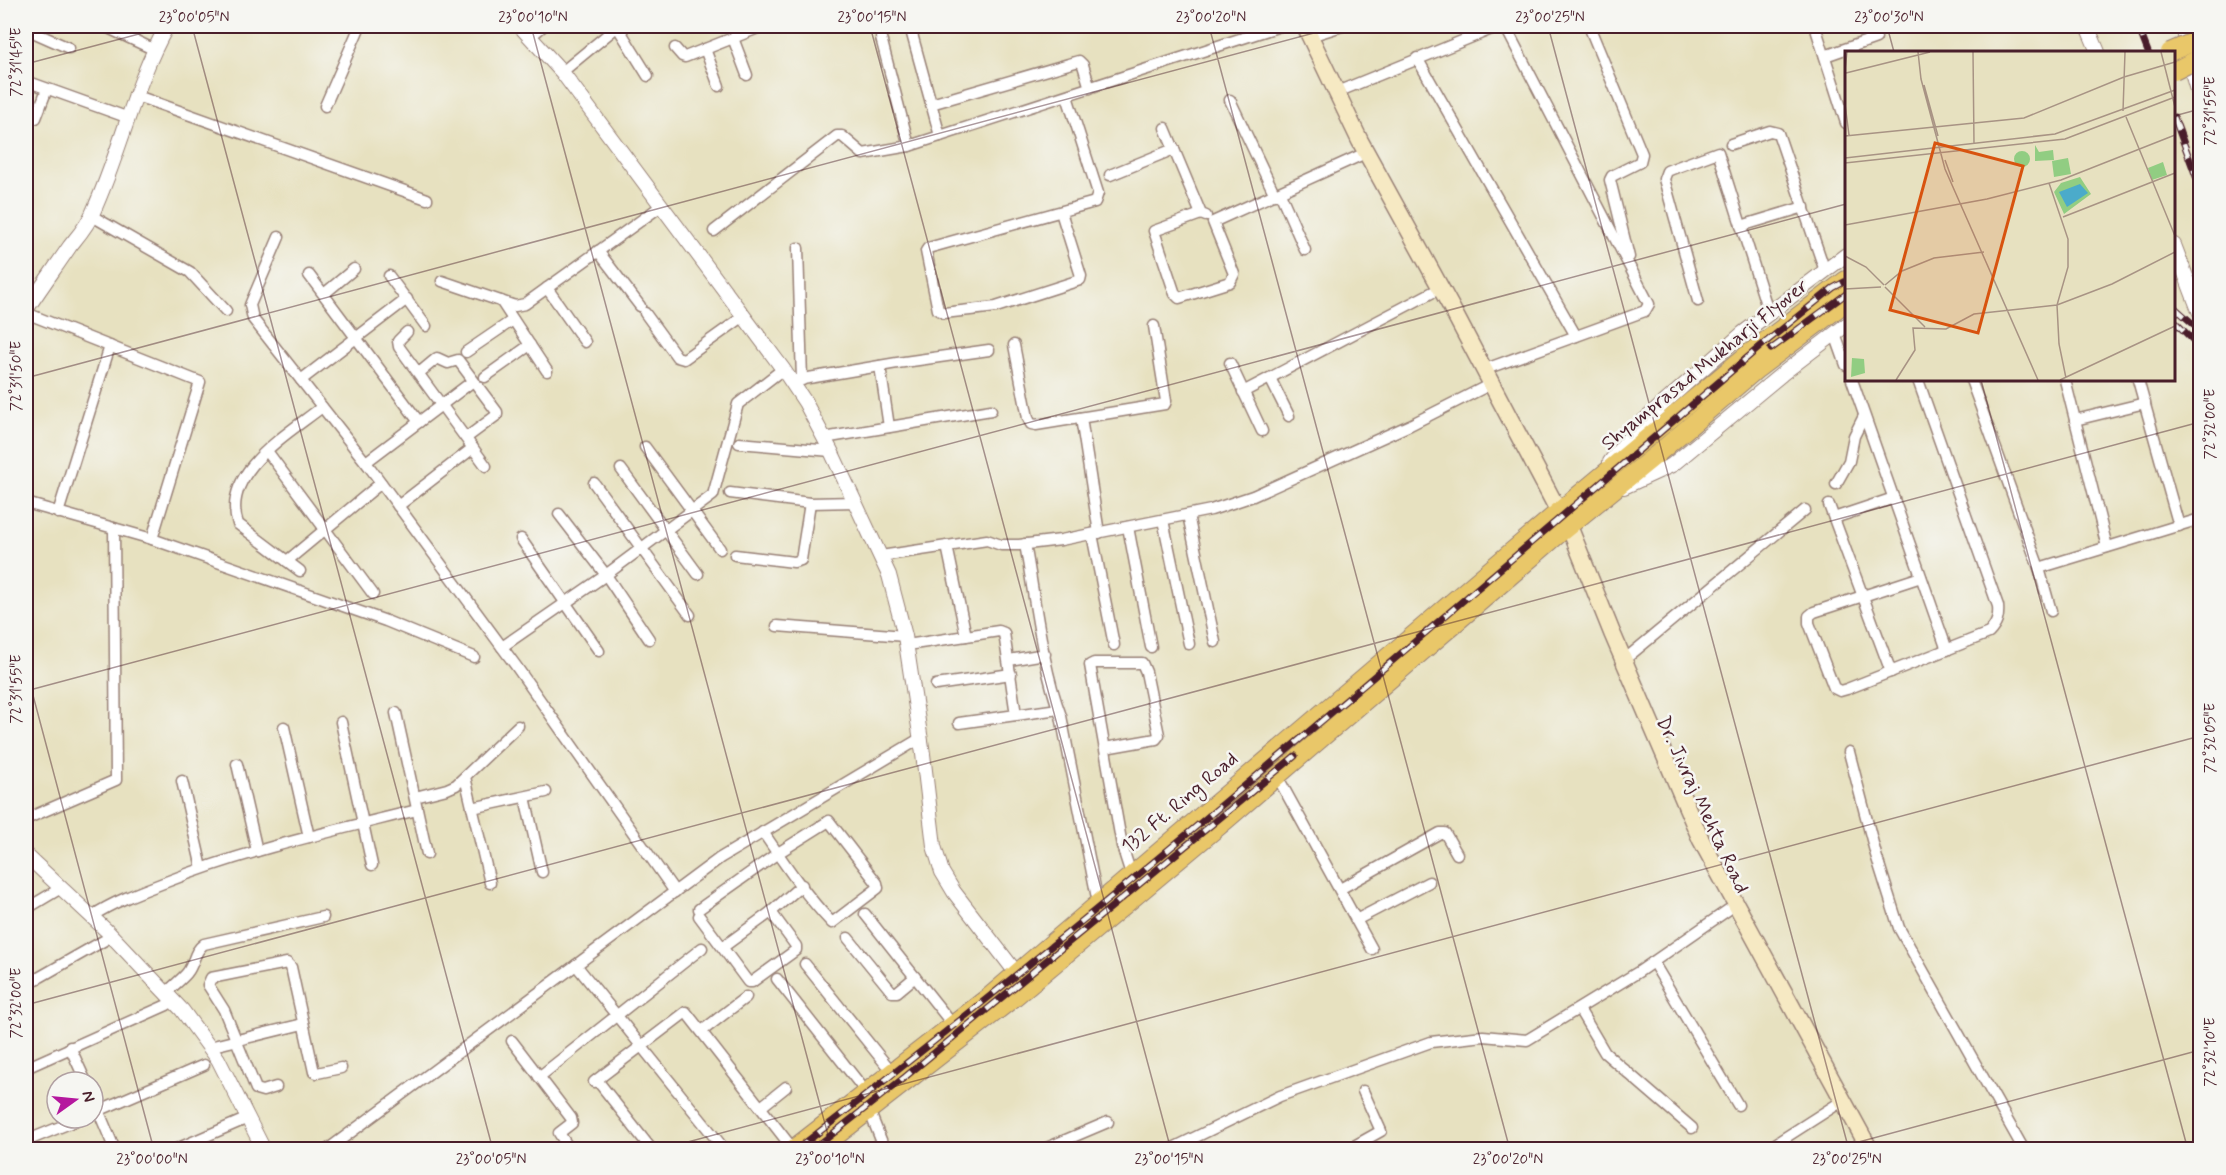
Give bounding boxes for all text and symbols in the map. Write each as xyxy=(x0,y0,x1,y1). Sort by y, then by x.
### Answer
text: 23°00'05"N xyxy=(159,8,229,28)
text: 23°00'10"N xyxy=(498,8,568,28)
text: 23°00'15"N xyxy=(837,8,907,28)
text: 23°00'20"N xyxy=(1176,8,1246,28)
text: 23°00'25"N xyxy=(1515,8,1585,28)
text: 23°00'30"N xyxy=(1854,8,1924,28)
text: 72°31'45"E xyxy=(7,27,27,97)
inset map xyxy=(1845,51,2175,381)
text: 72°31'55"E xyxy=(2201,76,2221,146)
street label: Shyamprasad Mukharji Flyover xyxy=(1596,273,1814,457)
text: 72°31'50"E xyxy=(7,341,27,411)
text: 72°32'00"E xyxy=(2201,388,2221,460)
text: 72°31'55"E xyxy=(7,654,27,724)
text: 72°32'05"E xyxy=(2201,702,2221,773)
street label: Dr. Jivraj Mehta Road xyxy=(1649,712,1755,898)
street label: 132 Ft. Ring Road xyxy=(1116,746,1245,861)
text: 72°32'00"E xyxy=(7,967,27,1039)
text: 72°32'10"E xyxy=(2201,1017,2221,1087)
north arrow xyxy=(45,1070,105,1130)
text: N xyxy=(77,1089,100,1104)
text: 23°00'00"N xyxy=(116,1150,188,1170)
text: 23°00'05"N xyxy=(456,1150,526,1170)
text: 23°00'10"N xyxy=(795,1150,865,1170)
text: 23°00'15"N xyxy=(1134,1150,1204,1170)
text: 23°00'20"N xyxy=(1473,1150,1543,1170)
text: 23°00'25"N xyxy=(1812,1150,1882,1170)

